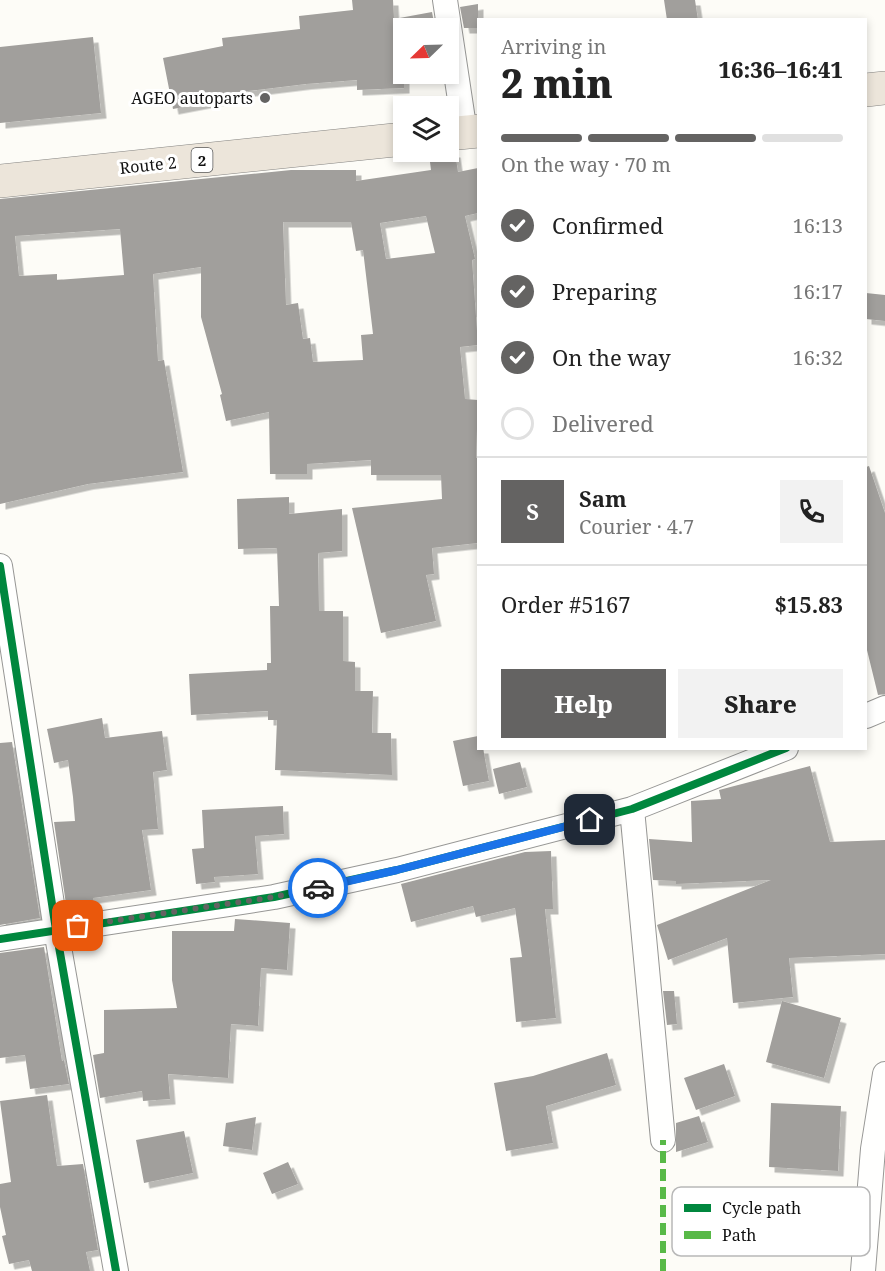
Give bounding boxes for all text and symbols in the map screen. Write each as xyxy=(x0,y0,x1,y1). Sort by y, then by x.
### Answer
north arrow xyxy=(393,18,459,84)
map controls xyxy=(393,18,459,162)
text: Arriving in xyxy=(501,33,606,60)
text: 16:36–16:41 xyxy=(719,54,843,84)
text: 2 min xyxy=(501,56,613,109)
place label: AGEO autoparts xyxy=(131,87,253,109)
marker: AGEO autoparts xyxy=(258,91,272,105)
button: layers xyxy=(393,96,459,162)
road number: 2 xyxy=(192,148,212,172)
street label: Route 2 xyxy=(118,151,178,179)
text: On the way · 70 m xyxy=(501,151,671,178)
icon: check xyxy=(501,209,534,242)
text: Confirmed xyxy=(552,210,663,240)
text: 16:13 xyxy=(793,212,843,239)
icon: check xyxy=(501,275,534,308)
text: Preparing xyxy=(552,276,657,306)
text: 16:17 xyxy=(793,278,843,305)
icon: check xyxy=(501,341,534,374)
text: On the way xyxy=(552,342,671,372)
text: 16:32 xyxy=(793,344,843,371)
text: Delivered xyxy=(552,408,654,438)
button: phone xyxy=(780,480,843,543)
text: Sam xyxy=(579,483,627,513)
text: S xyxy=(526,496,539,526)
text: Courier · 4.7 xyxy=(579,513,694,540)
text: Order #5167 xyxy=(501,589,631,619)
text: $15.83 xyxy=(774,589,843,619)
button: Help xyxy=(501,669,666,738)
button: Share xyxy=(678,669,843,738)
pin xyxy=(564,794,615,845)
icon: home xyxy=(573,803,606,836)
courier xyxy=(288,858,348,918)
icon: car xyxy=(302,872,335,905)
pin xyxy=(52,900,103,951)
icon: bag xyxy=(61,909,94,942)
legend xyxy=(672,1187,870,1256)
text: Cycle path xyxy=(722,1197,801,1219)
text: Path xyxy=(722,1224,756,1246)

